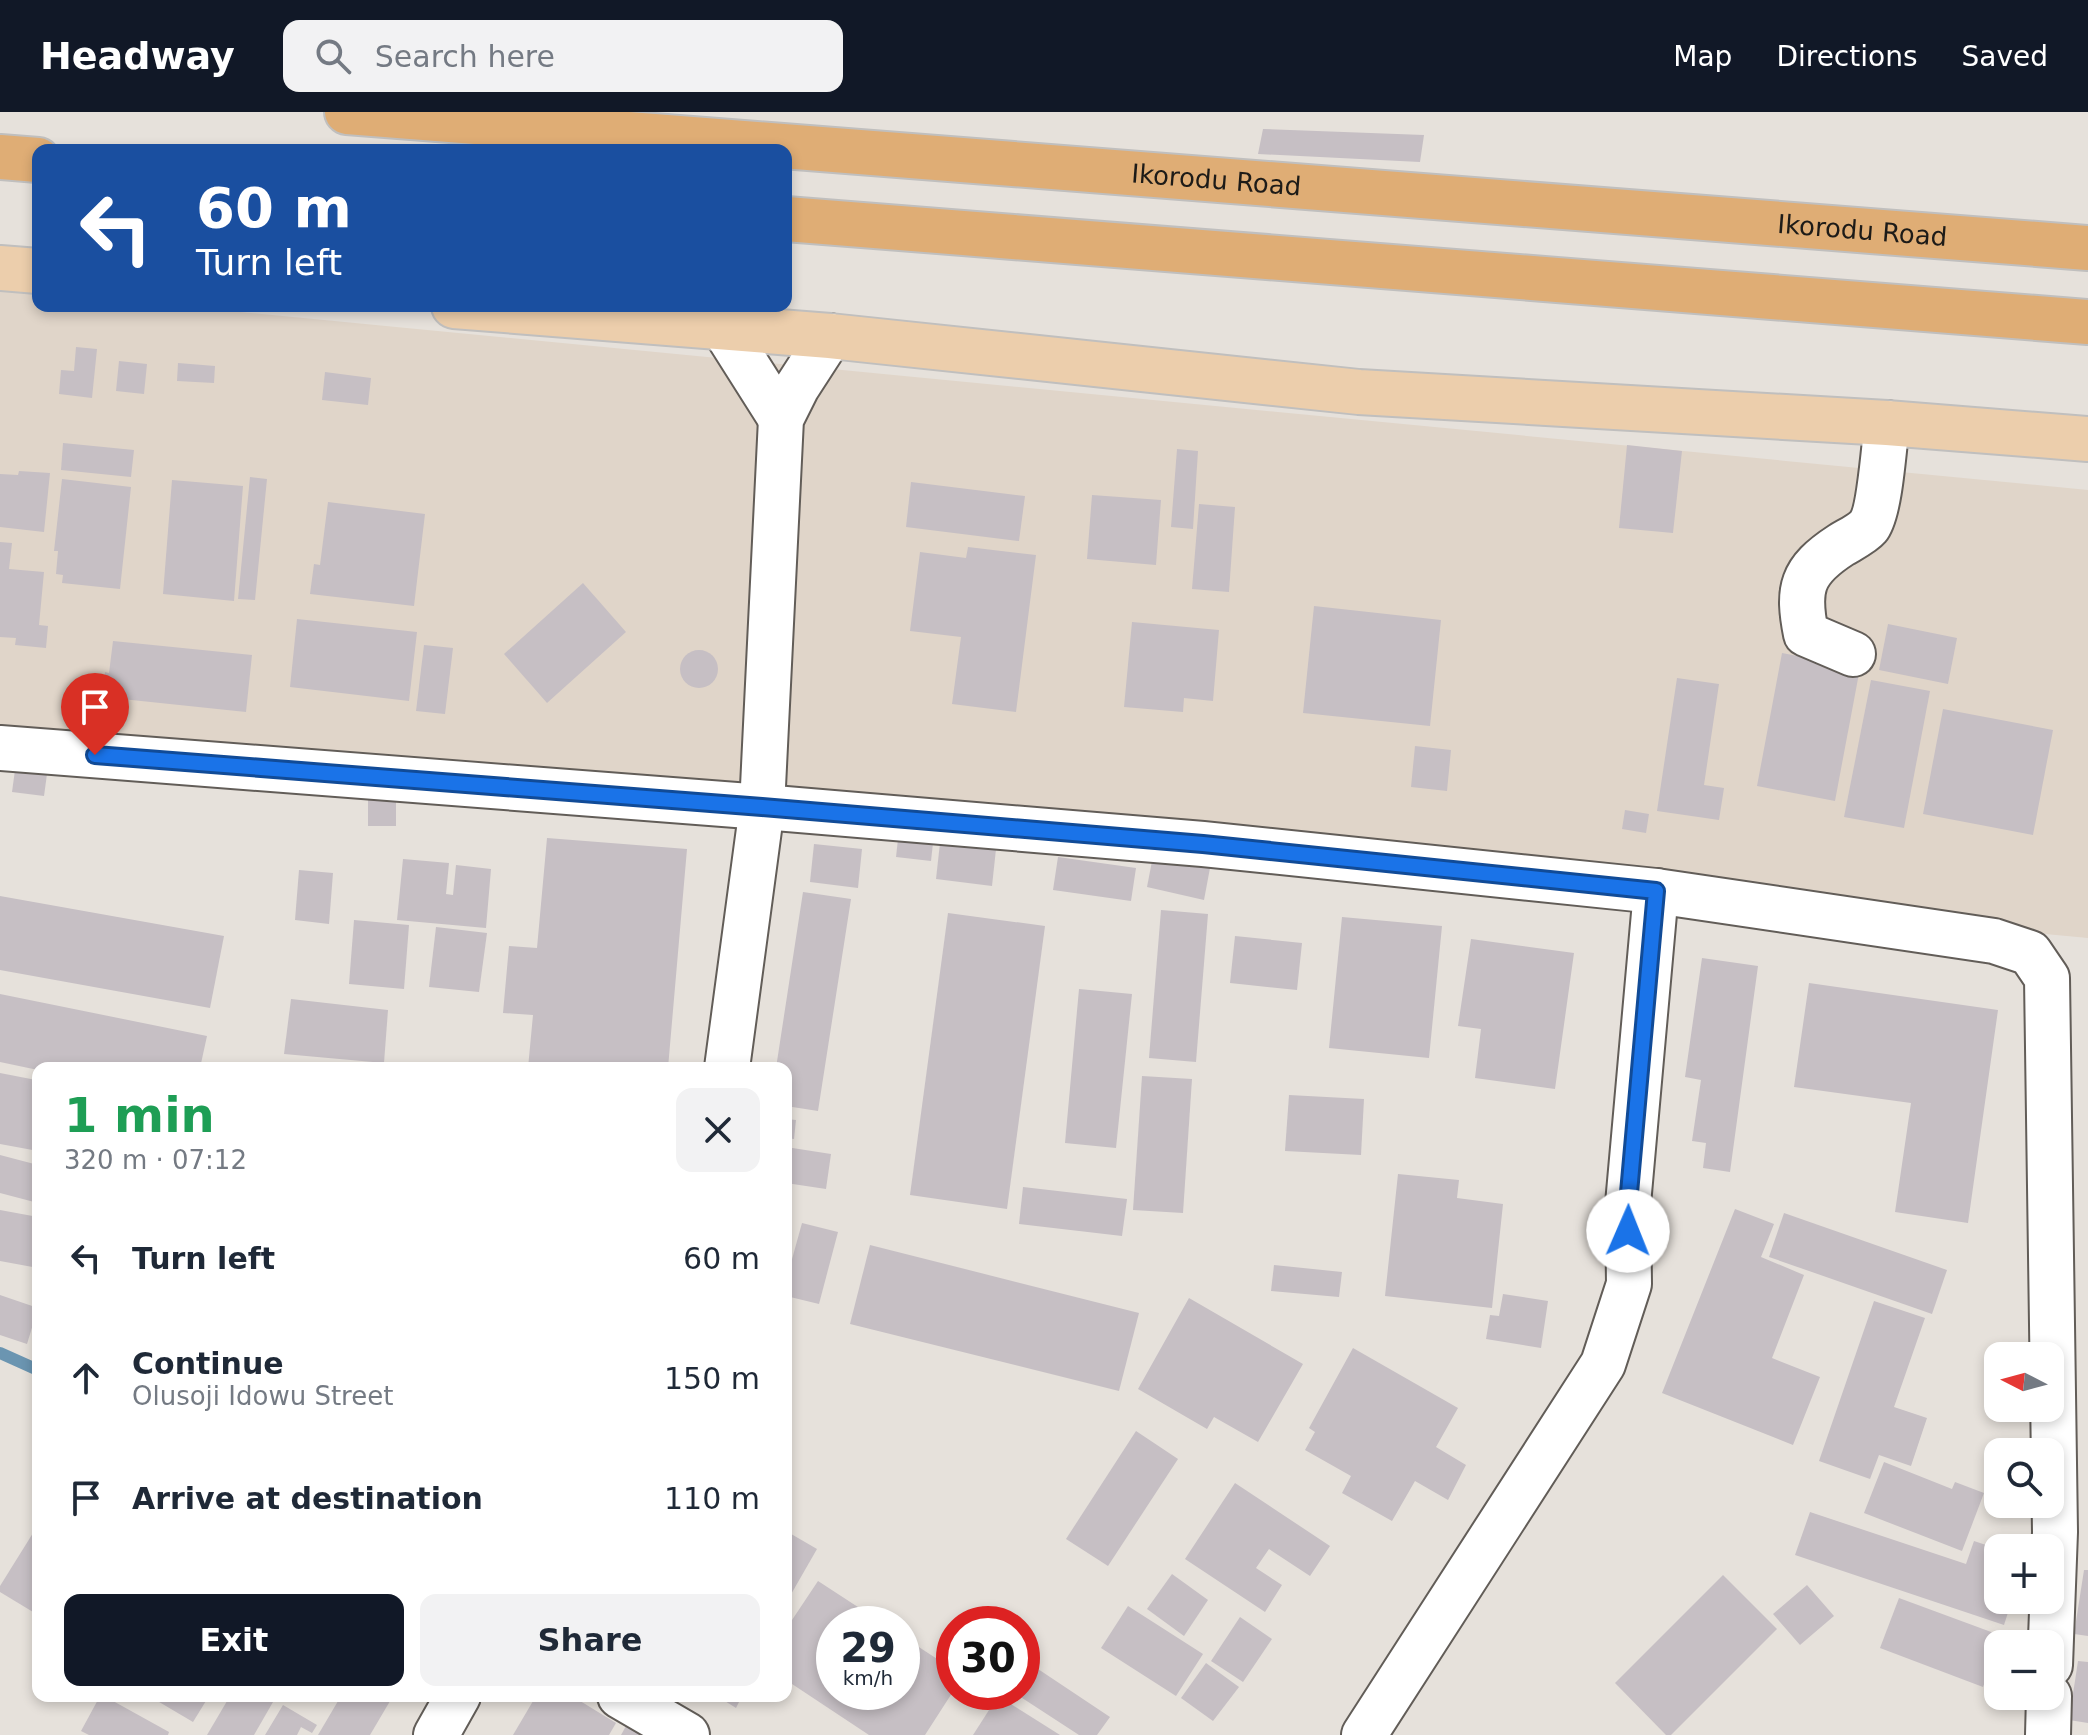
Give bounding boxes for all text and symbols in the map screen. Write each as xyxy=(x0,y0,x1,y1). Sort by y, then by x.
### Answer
search box xyxy=(283,20,843,92)
text: Headway xyxy=(40,34,235,78)
icon: search xyxy=(311,34,355,78)
text: Search here xyxy=(375,39,555,74)
text: Map xyxy=(1673,40,1732,73)
text: Directions xyxy=(1776,40,1917,73)
text: Saved xyxy=(1961,40,2048,73)
street label: Ikorodu Road xyxy=(1130,158,1302,201)
text: 60 m xyxy=(196,175,352,240)
icon: left xyxy=(64,176,168,280)
street label: Ikorodu Road xyxy=(1776,209,1948,252)
text: Turn left xyxy=(196,242,342,283)
pin xyxy=(61,673,129,755)
icon: arrive xyxy=(73,685,117,729)
text: 1 min xyxy=(64,1087,215,1143)
button: close xyxy=(676,1088,760,1172)
text: 320 m · 07:12 xyxy=(64,1145,247,1175)
position arrow xyxy=(1586,1189,1670,1273)
icon: left xyxy=(64,1236,108,1280)
text: Turn left xyxy=(132,1241,275,1276)
text: 60 m xyxy=(683,1241,760,1276)
north arrow xyxy=(1984,1342,2064,1422)
map controls xyxy=(1984,1342,2064,1710)
text: Continue xyxy=(132,1346,284,1381)
icon: ahead xyxy=(64,1356,108,1400)
text: 150 m xyxy=(664,1361,760,1396)
text: Olusoji Idowu Street xyxy=(132,1381,393,1411)
button: search xyxy=(1984,1438,2064,1518)
icon: arrive xyxy=(64,1476,108,1520)
text: Arrive at destination xyxy=(132,1481,483,1516)
text: 110 m xyxy=(664,1481,760,1516)
button: + xyxy=(1984,1534,2064,1614)
button: Exit xyxy=(64,1594,404,1686)
button: Share xyxy=(420,1594,760,1686)
speed limit sign: 30 xyxy=(936,1606,1040,1710)
text: 29 xyxy=(840,1625,896,1671)
button: − xyxy=(1984,1630,2064,1710)
text: km/h xyxy=(843,1666,893,1690)

